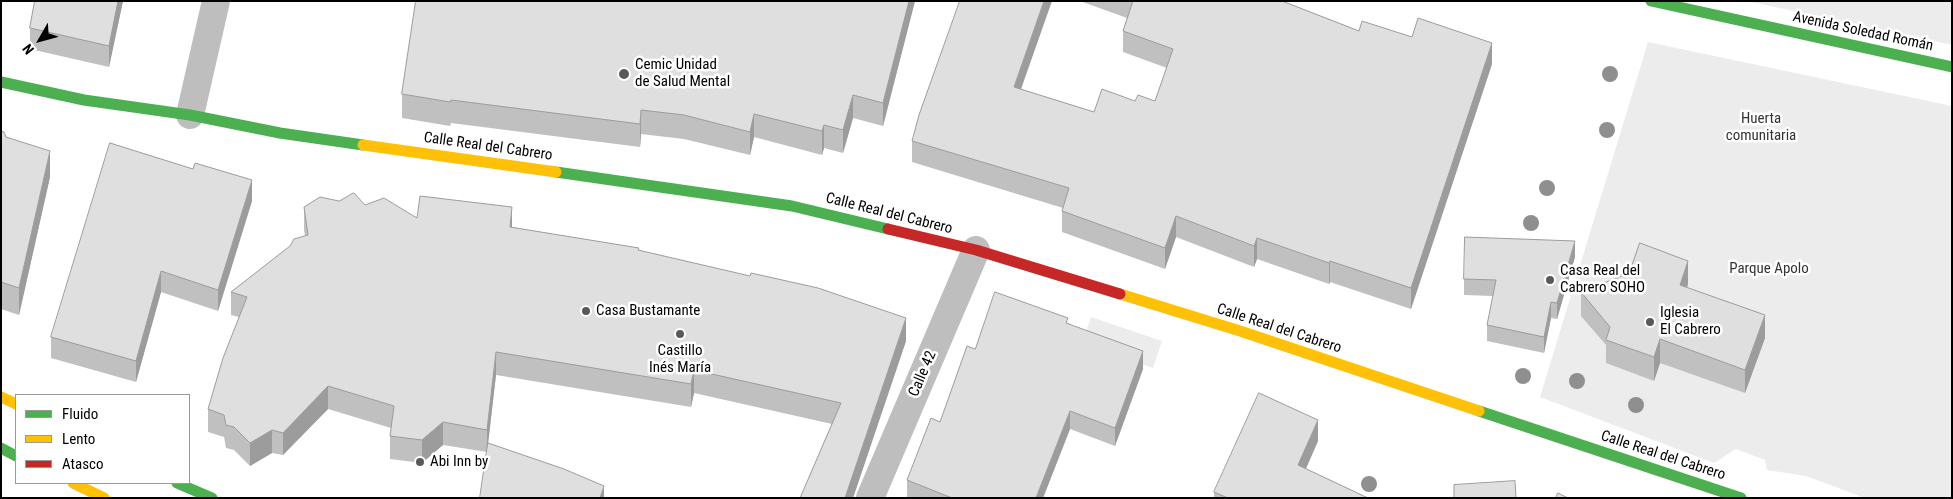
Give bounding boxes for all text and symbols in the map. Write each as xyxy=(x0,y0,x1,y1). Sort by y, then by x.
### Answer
street label: Avenida Soledad Román xyxy=(1791,8,1935,56)
north arrow xyxy=(15,15,65,65)
text: N xyxy=(19,41,37,58)
place label: Cemic Unidad de Salud Mental xyxy=(635,56,730,91)
marker: Cemic Unidad de Salud Mental xyxy=(617,67,631,81)
park label: Huerta comunitaria xyxy=(1726,110,1796,145)
street label: Calle Real del Cabrero xyxy=(422,129,554,165)
street label: Calle Real del Cabrero xyxy=(824,190,954,238)
park label: Parque Apolo xyxy=(1729,260,1809,278)
place label: Casa Real del Cabrero SOHO xyxy=(1560,262,1645,297)
marker: Casa Real del Cabrero SOHO xyxy=(1544,274,1556,286)
street label: Calle Real del Cabrero xyxy=(1214,300,1344,358)
place label: Casa Bustamante xyxy=(596,302,700,320)
place label: Iglesia El Cabrero xyxy=(1660,304,1721,339)
marker: Casa Bustamante xyxy=(580,305,592,317)
marker: Iglesia El Cabrero xyxy=(1644,316,1656,328)
marker: Castillo Inés María xyxy=(674,328,686,340)
place label: Castillo Inés María xyxy=(649,342,711,377)
street label: Calle 42 xyxy=(905,348,941,400)
legend xyxy=(15,394,190,484)
text: Fluido xyxy=(62,405,98,423)
street label: Calle Real del Cabrero xyxy=(1598,427,1728,485)
text: Lento xyxy=(62,430,95,448)
place label: Abi Inn by xyxy=(430,453,488,471)
text: Atasco xyxy=(62,455,103,473)
marker: Abi Inn by xyxy=(414,456,426,468)

